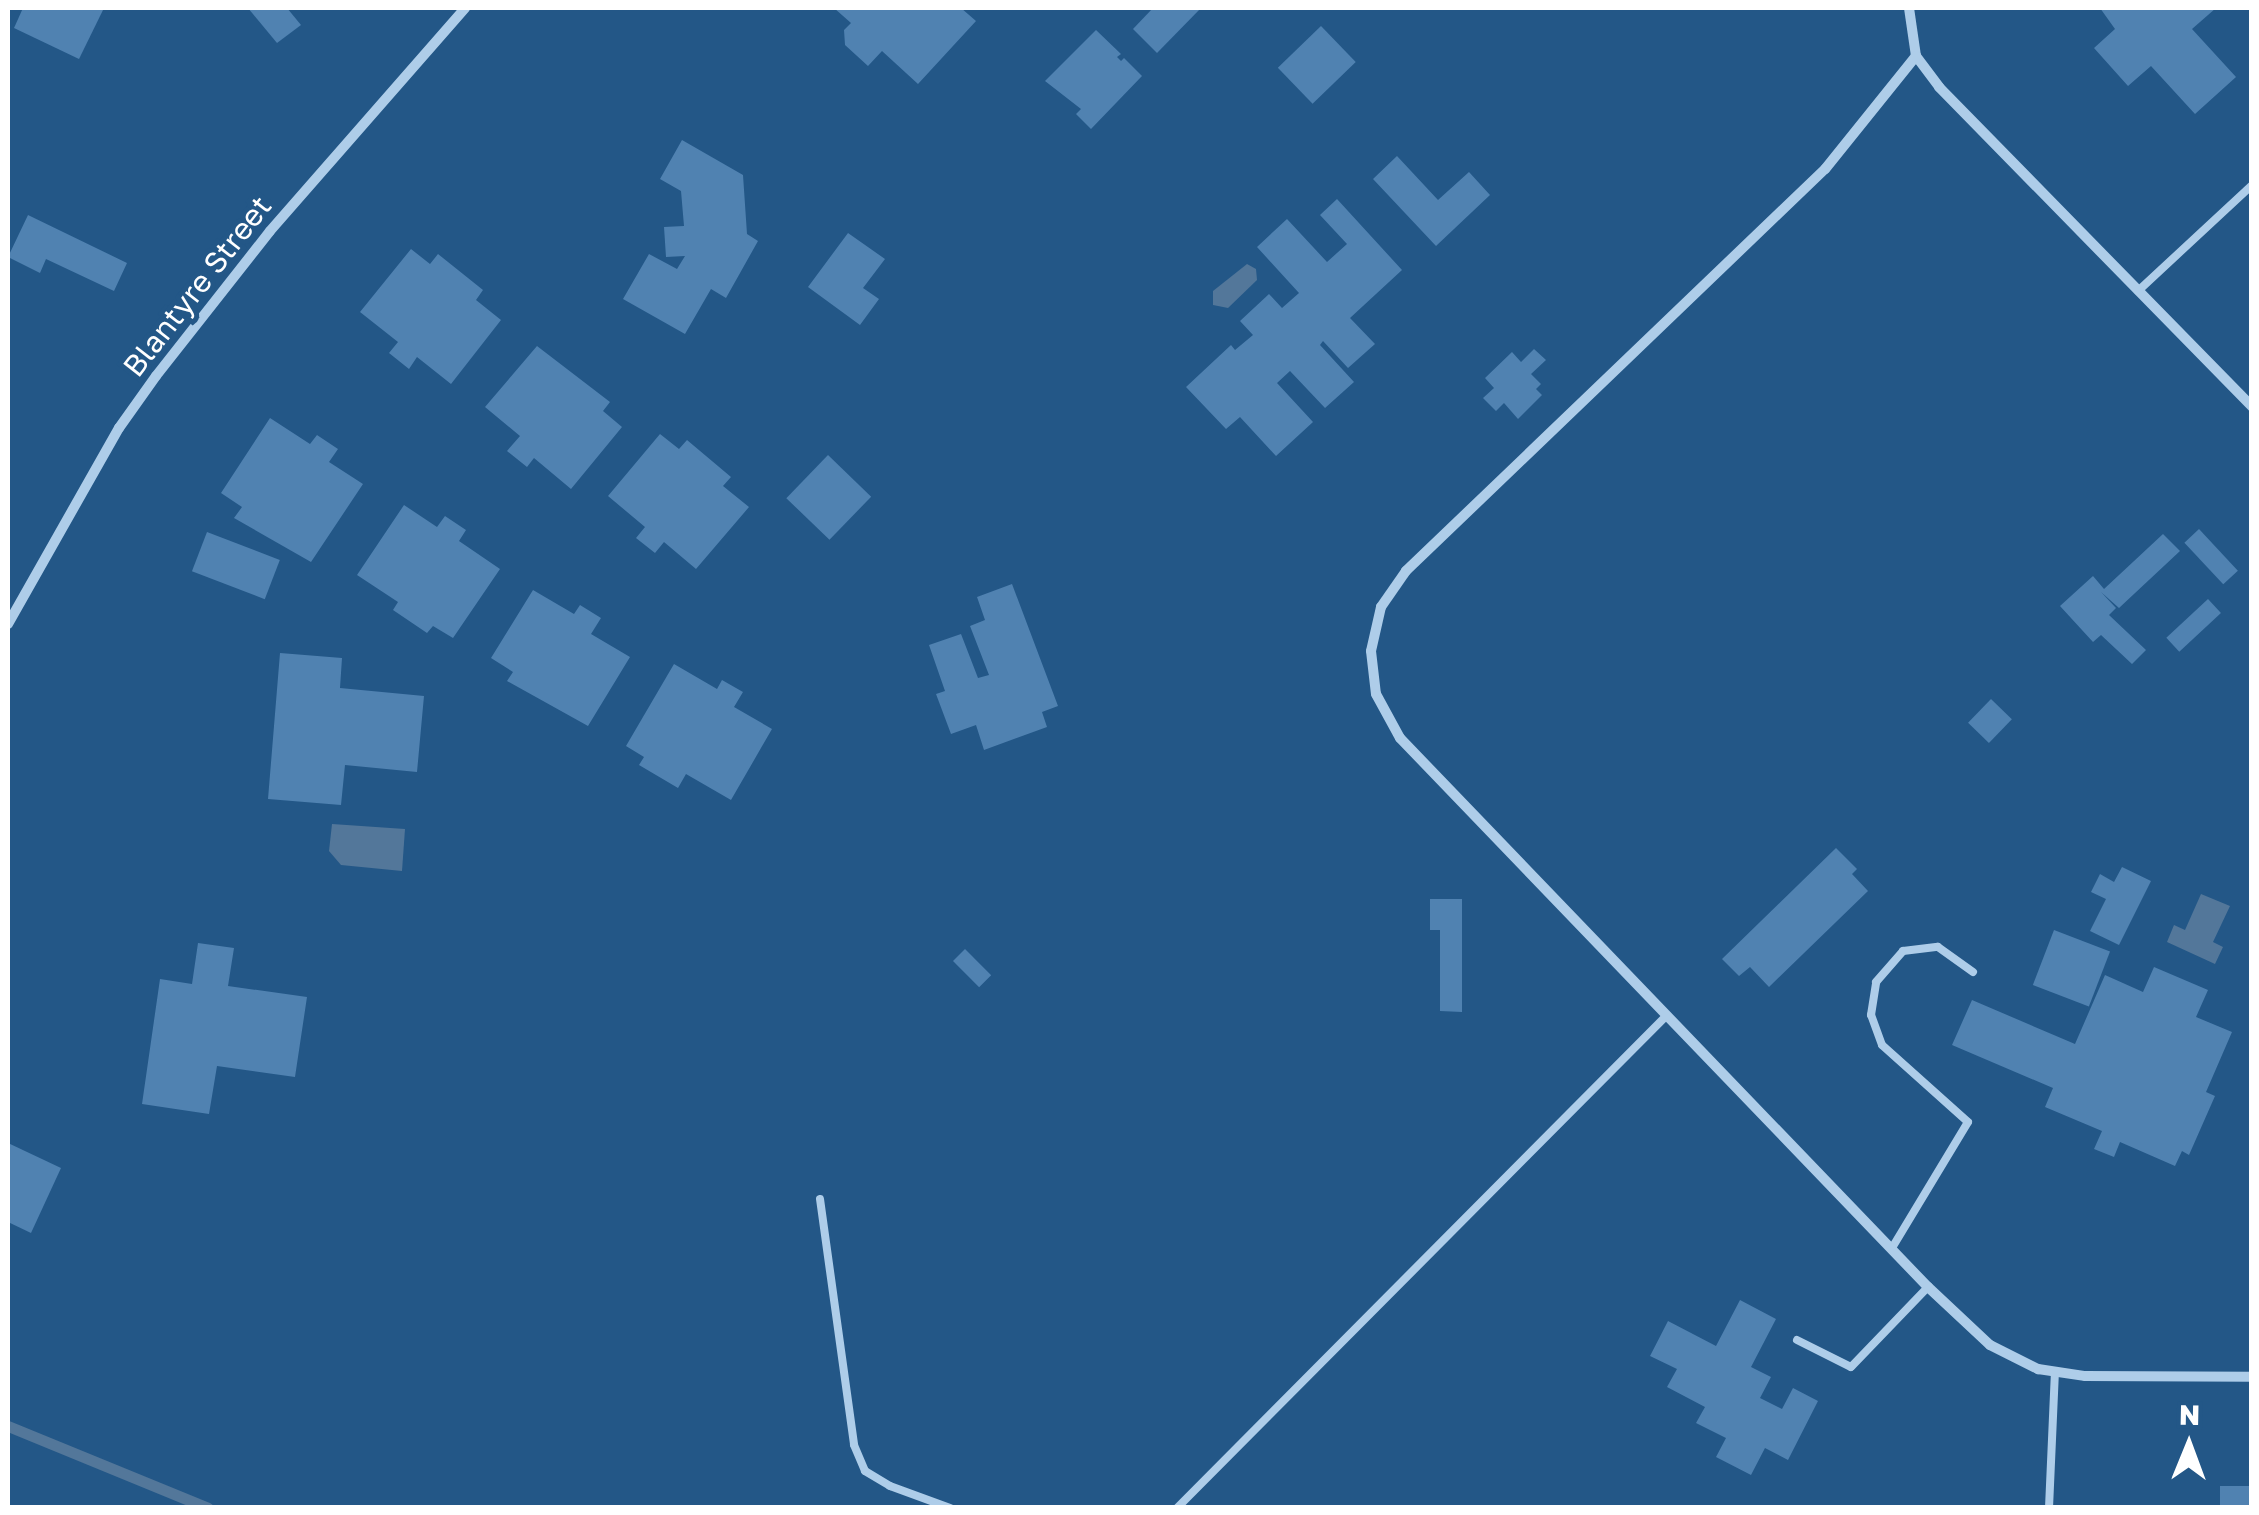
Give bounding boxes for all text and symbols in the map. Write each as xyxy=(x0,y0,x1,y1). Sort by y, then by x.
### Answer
street label: Blantyre Street xyxy=(115,189,279,383)
north arrow xyxy=(2139,1395,2239,1495)
text: N xyxy=(2179,1398,2200,1431)

